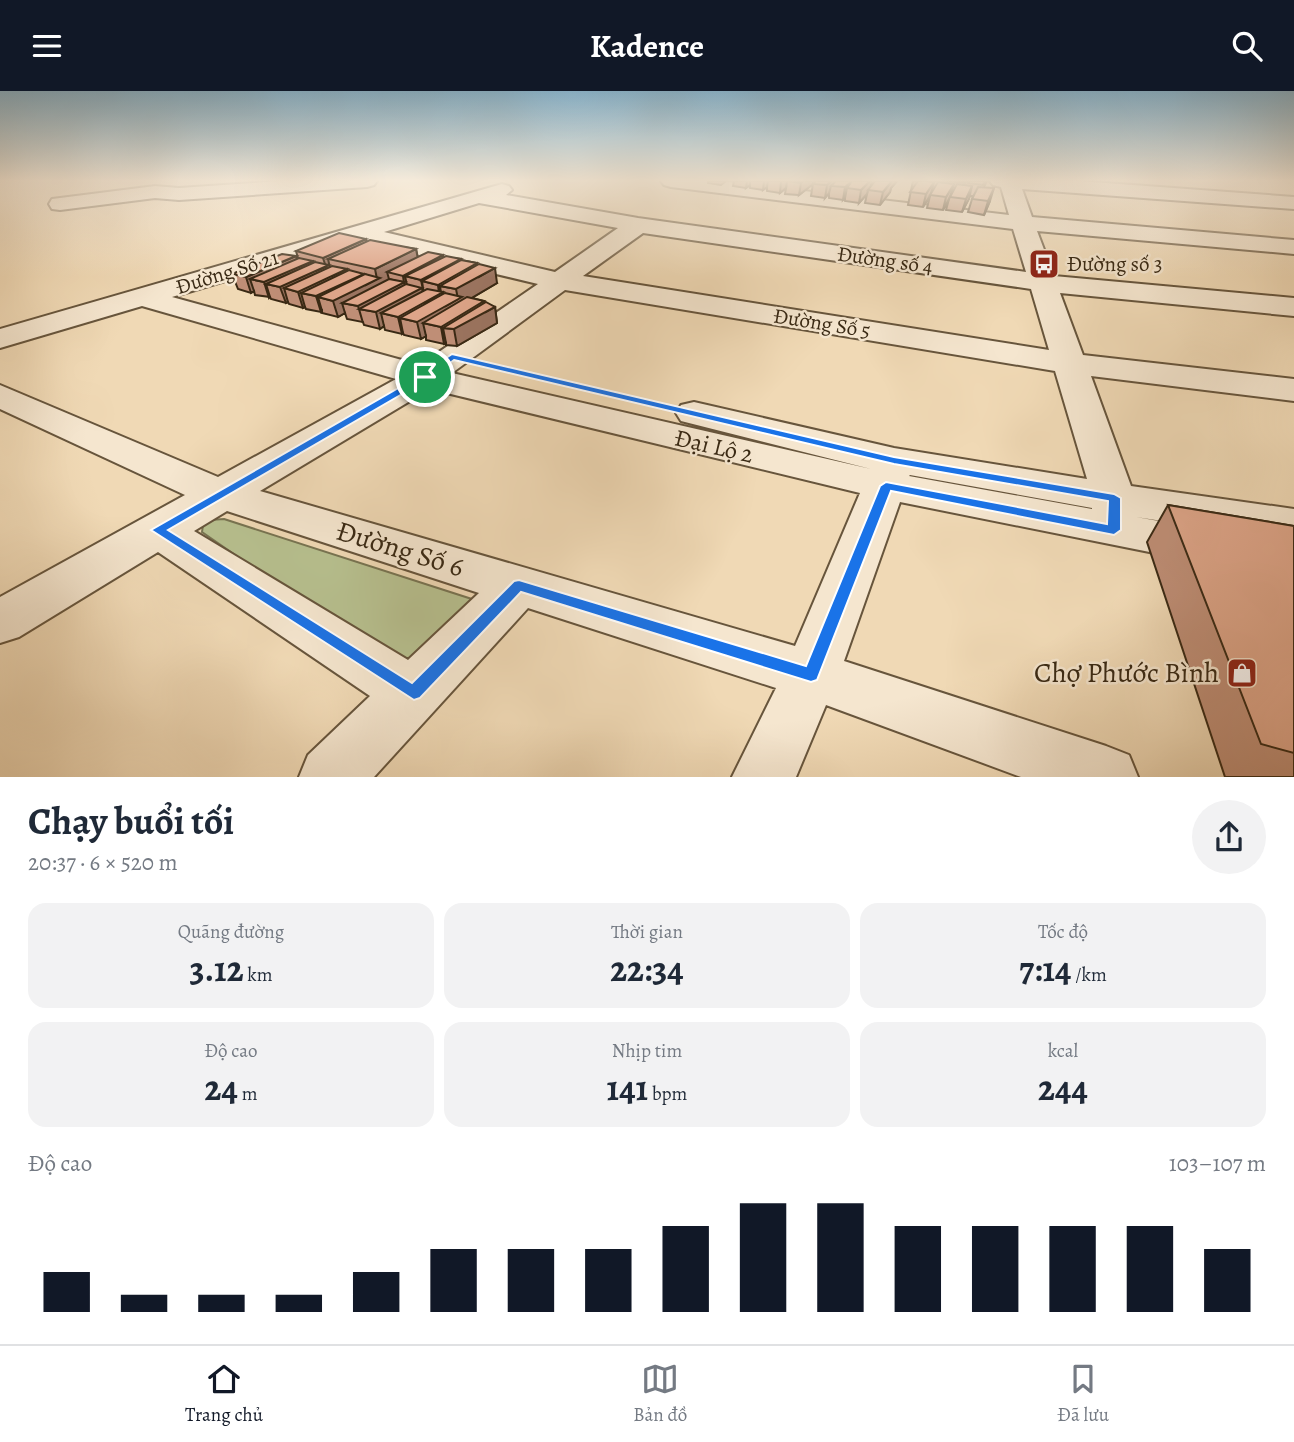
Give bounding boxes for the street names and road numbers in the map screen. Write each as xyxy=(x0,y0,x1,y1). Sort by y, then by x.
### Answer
street label: Đường số 4 xyxy=(835,239,935,281)
street label: Đường Số 21 xyxy=(172,243,282,301)
street label: Đường Số 5 xyxy=(771,302,873,344)
street label: Đại Lộ 2 xyxy=(671,421,757,471)
street label: Đường Số 6 xyxy=(332,512,468,586)

